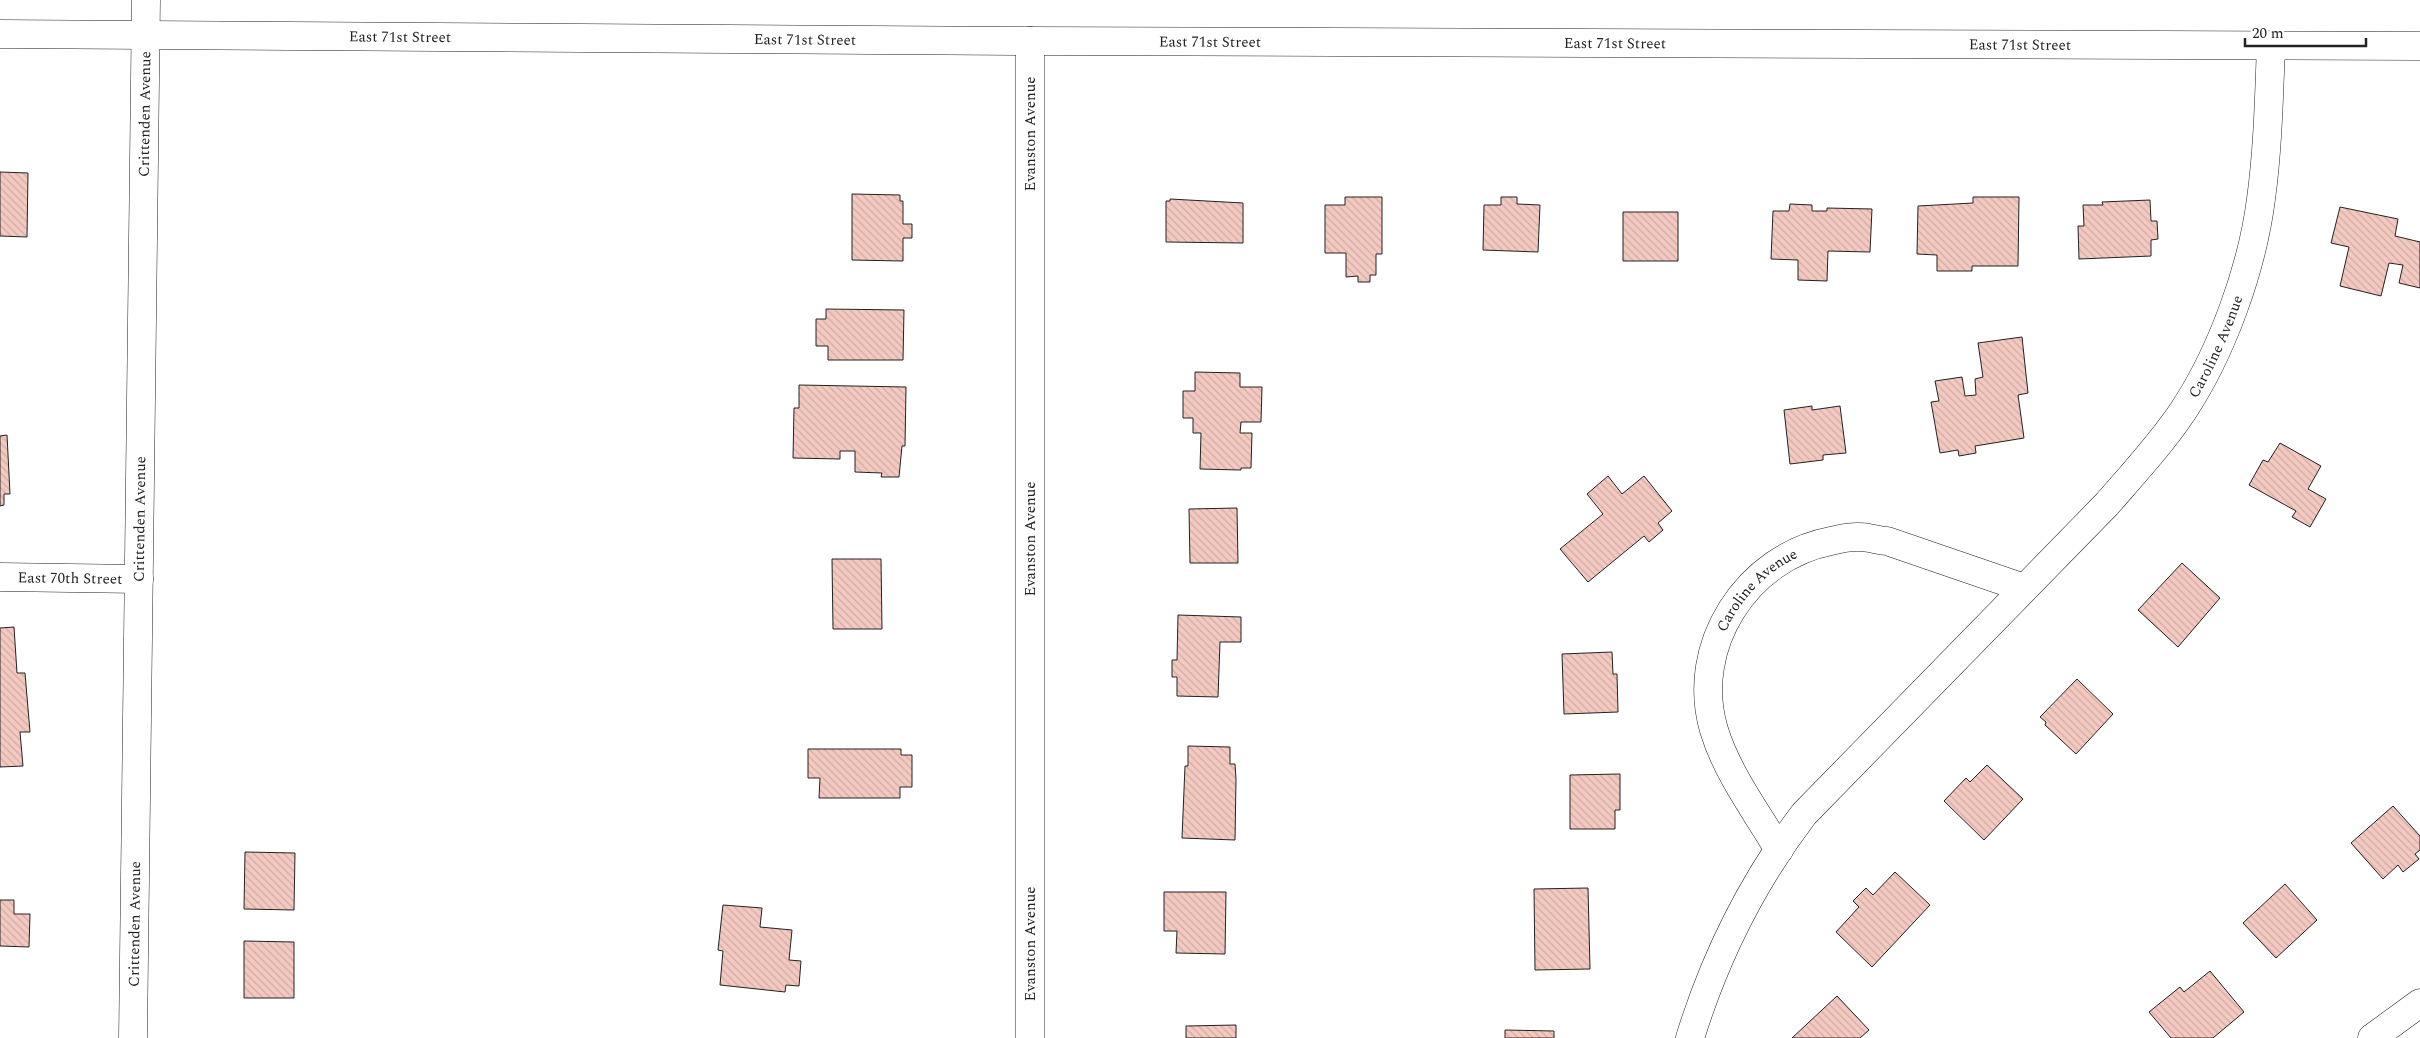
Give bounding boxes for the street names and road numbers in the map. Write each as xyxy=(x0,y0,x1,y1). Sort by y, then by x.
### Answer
street label: East 71st Street xyxy=(349,25,451,49)
street label: East 71st Street xyxy=(754,28,856,52)
street label: East 71st Street xyxy=(1159,30,1261,54)
street label: East 71st Street xyxy=(1564,32,1666,55)
street label: East 71st Street xyxy=(1969,33,2071,57)
street label: Crittenden Avenue xyxy=(133,51,157,177)
street label: Evanston Avenue xyxy=(1019,77,1042,191)
street label: Caroline Avenue xyxy=(2183,292,2249,402)
street label: Crittenden Avenue xyxy=(128,456,152,582)
street label: Evanston Avenue xyxy=(1019,482,1042,596)
street label: Caroline Avenue xyxy=(1711,543,1801,636)
street label: East 70th Street xyxy=(17,566,123,591)
street label: Crittenden Avenue xyxy=(123,861,147,987)
street label: Evanston Avenue xyxy=(1019,887,1042,1001)

